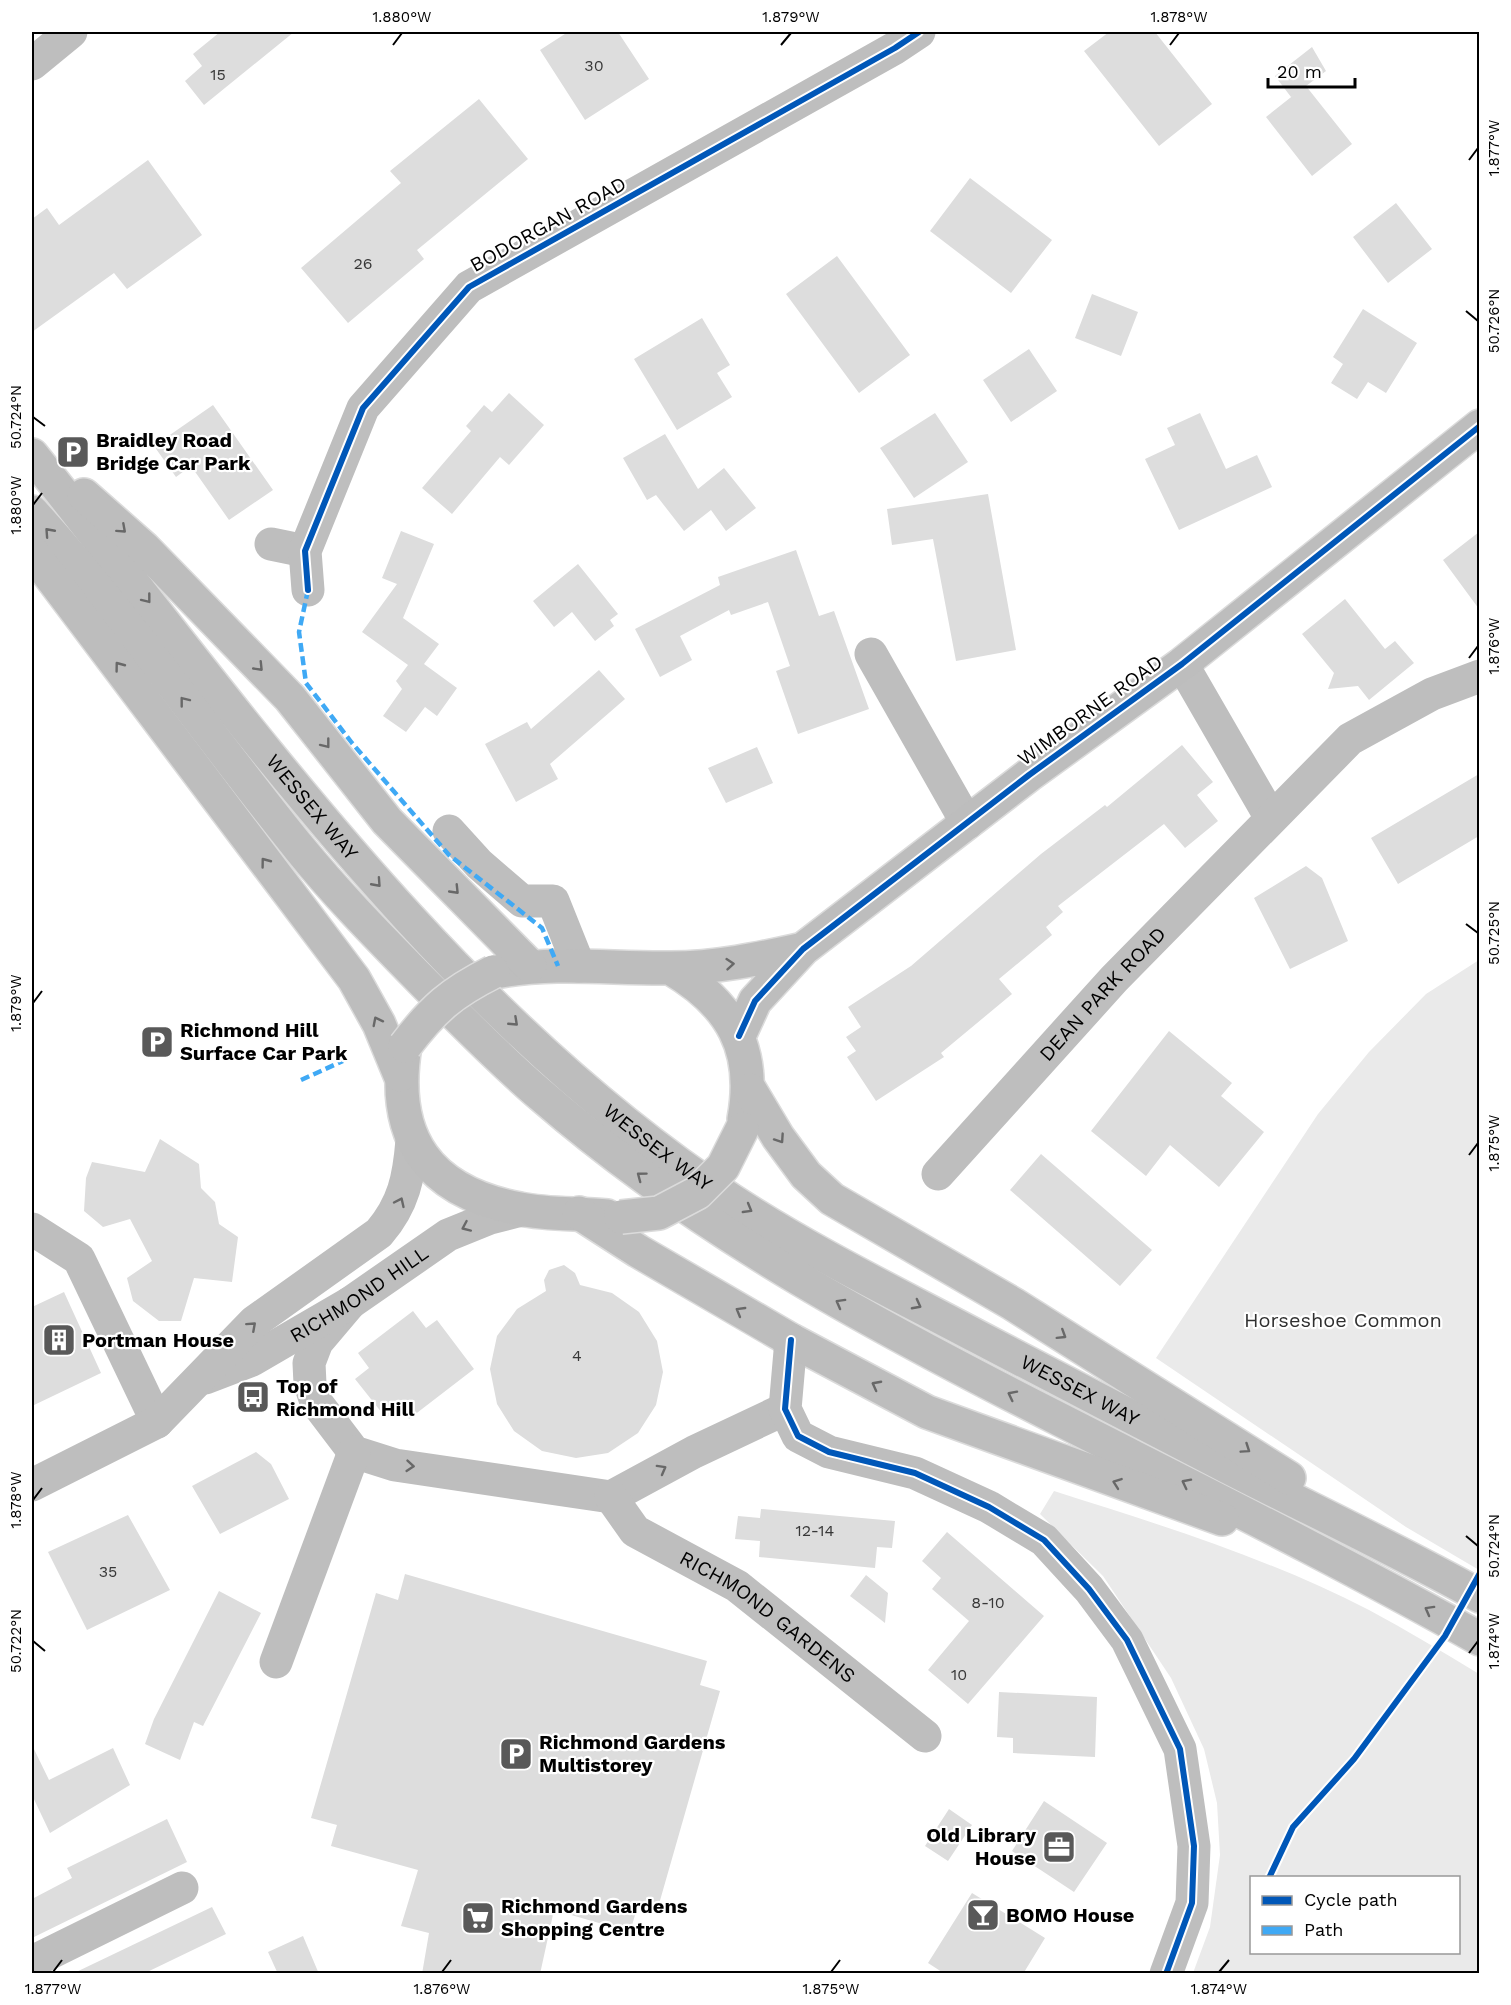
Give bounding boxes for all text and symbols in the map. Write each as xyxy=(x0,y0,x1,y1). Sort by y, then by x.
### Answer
text: 1.880°W xyxy=(373,8,431,26)
text: 1.879°W xyxy=(762,8,820,26)
text: 1.878°W xyxy=(1150,8,1208,26)
scale bar xyxy=(1268,51,1355,89)
house number: 30 xyxy=(584,56,604,75)
text: 20 m xyxy=(1277,61,1322,82)
house number: 15 xyxy=(210,65,226,84)
text: 1.877°W xyxy=(1485,120,1503,176)
street label: BODORGAN ROAD xyxy=(466,171,630,277)
house number: 26 xyxy=(353,254,373,273)
text: 50.726°N xyxy=(1485,289,1503,353)
text: 50.724°N xyxy=(7,385,25,449)
place label: Braidley Road Bridge Car Park xyxy=(96,428,251,475)
parking icon: Braidley Road Bridge Car Park xyxy=(55,434,91,470)
text: 1.880°W xyxy=(7,476,25,534)
one-way arrow xyxy=(115,522,125,533)
one-way arrow xyxy=(45,528,56,539)
one-way arrow xyxy=(140,592,151,603)
text: 1.876°W xyxy=(1485,617,1503,675)
street label: WIMBORNE ROAD xyxy=(1013,649,1167,771)
one-way arrow xyxy=(252,659,263,670)
one-way arrow xyxy=(115,662,126,673)
one-way arrow xyxy=(181,696,192,707)
one-way arrow xyxy=(319,737,330,748)
street label: WESSEX WAY xyxy=(261,749,364,865)
one-way arrow xyxy=(262,857,273,868)
one-way arrow xyxy=(370,876,381,887)
one-way arrow xyxy=(447,883,458,894)
text: 50.725°N xyxy=(1485,901,1503,965)
street label: DEAN PARK ROAD xyxy=(1034,922,1171,1066)
one-way arrow xyxy=(726,958,735,971)
text: 1.879°W xyxy=(7,974,25,1032)
one-way arrow xyxy=(507,1015,517,1026)
one-way arrow xyxy=(373,1017,384,1027)
place label: Richmond Hill Surface Car Park xyxy=(180,1018,348,1065)
parking icon: Richmond Hill Surface Car Park xyxy=(139,1024,175,1060)
street label: WESSEX WAY xyxy=(598,1098,717,1196)
text: 1.875°W xyxy=(1485,1115,1503,1171)
one-way arrow xyxy=(773,1133,784,1144)
one-way arrow xyxy=(636,1172,647,1183)
one-way arrow xyxy=(392,1198,404,1209)
one-way arrow xyxy=(742,1202,752,1214)
one-way arrow xyxy=(461,1220,472,1232)
street label: RICHMOND HILL xyxy=(285,1240,433,1347)
one-way arrow xyxy=(911,1298,922,1309)
one-way arrow xyxy=(836,1299,847,1310)
one-way arrow xyxy=(736,1306,746,1318)
park label: Horseshoe Common xyxy=(1244,1308,1442,1332)
building icon: Portman House xyxy=(41,1322,77,1358)
one-way arrow xyxy=(245,1322,255,1333)
place label: Portman House xyxy=(82,1328,234,1352)
one-way arrow xyxy=(1056,1328,1066,1340)
house number: 4 xyxy=(572,1346,582,1365)
street label: WESSEX WAY xyxy=(1017,1349,1144,1431)
place label: Top of Richmond Hill xyxy=(276,1374,415,1421)
bus stop icon: Top of Richmond Hill xyxy=(235,1379,271,1415)
one-way arrow xyxy=(871,1381,882,1392)
one-way arrow xyxy=(1008,1391,1019,1403)
one-way arrow xyxy=(1239,1442,1250,1453)
one-way arrow xyxy=(406,1460,415,1473)
one-way arrow xyxy=(656,1465,666,1476)
text: 1.878°W xyxy=(7,1471,25,1529)
one-way arrow xyxy=(1112,1477,1123,1490)
one-way arrow xyxy=(1181,1479,1192,1491)
text: 50.724°N xyxy=(1485,1514,1503,1578)
house number: 12-14 xyxy=(796,1521,835,1540)
street label: RICHMOND GARDENS xyxy=(676,1545,860,1688)
house number: 35 xyxy=(99,1562,117,1581)
house number: 8-10 xyxy=(971,1593,1005,1612)
one-way arrow xyxy=(1424,1606,1435,1618)
text: 50.722°N xyxy=(7,1609,25,1673)
text: 1.874°W xyxy=(1485,1613,1503,1669)
house number: 10 xyxy=(951,1665,967,1684)
place label: Richmond Gardens Multistorey xyxy=(539,1730,726,1777)
parking icon: Richmond Gardens Multistorey xyxy=(498,1736,534,1772)
place label: Old Library House xyxy=(926,1823,1037,1870)
office icon: Old Library House xyxy=(1041,1829,1077,1865)
legend xyxy=(1250,1876,1460,1954)
text: Cycle path xyxy=(1304,1889,1398,1910)
place label: Richmond Gardens Shopping Centre xyxy=(501,1894,688,1941)
bar icon: BOMO House xyxy=(965,1897,1001,1933)
supermarket icon: Richmond Gardens Shopping Centre xyxy=(460,1900,496,1936)
place label: BOMO House xyxy=(1006,1903,1134,1927)
text: Path xyxy=(1304,1919,1344,1940)
text: 1.877°W xyxy=(25,1980,81,1998)
text: 1.876°W xyxy=(413,1980,471,1998)
text: 1.875°W xyxy=(803,1980,859,1998)
text: 1.874°W xyxy=(1191,1980,1247,1998)

